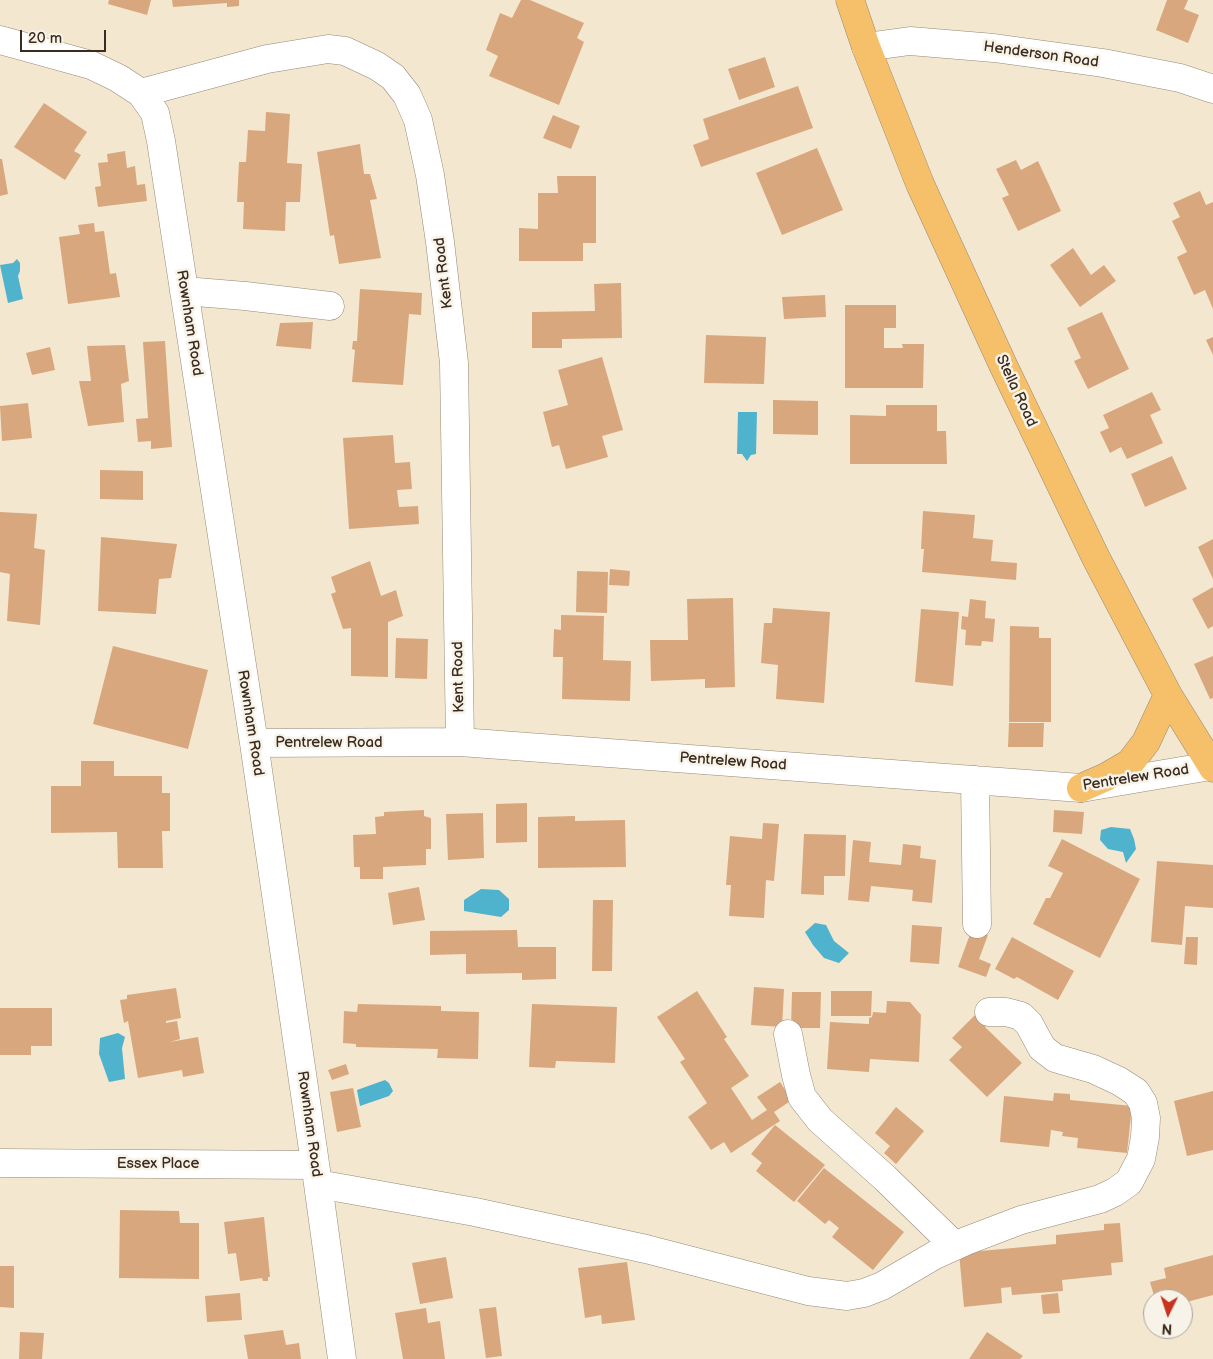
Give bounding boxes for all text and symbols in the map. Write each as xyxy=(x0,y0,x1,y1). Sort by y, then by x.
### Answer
scale bar xyxy=(22,20,109,52)
text: 20 m xyxy=(28,29,62,48)
street label: Henderson Road xyxy=(982,38,1100,72)
street label: Kent Road xyxy=(431,236,457,310)
street label: Rownham Road xyxy=(172,269,206,377)
street label: Stella Road xyxy=(991,352,1041,430)
street label: Kent Road xyxy=(449,641,469,713)
street label: Rownham Road xyxy=(233,669,267,777)
street label: Pentrelew Road xyxy=(275,734,383,752)
street label: Pentrelew Road xyxy=(679,749,787,775)
street label: Pentrelew Road xyxy=(1082,761,1190,795)
street label: Rownham Road xyxy=(293,1070,325,1178)
street label: Essex Place xyxy=(117,1155,199,1173)
north arrow xyxy=(1143,1289,1193,1339)
text: N xyxy=(1161,1320,1173,1337)

